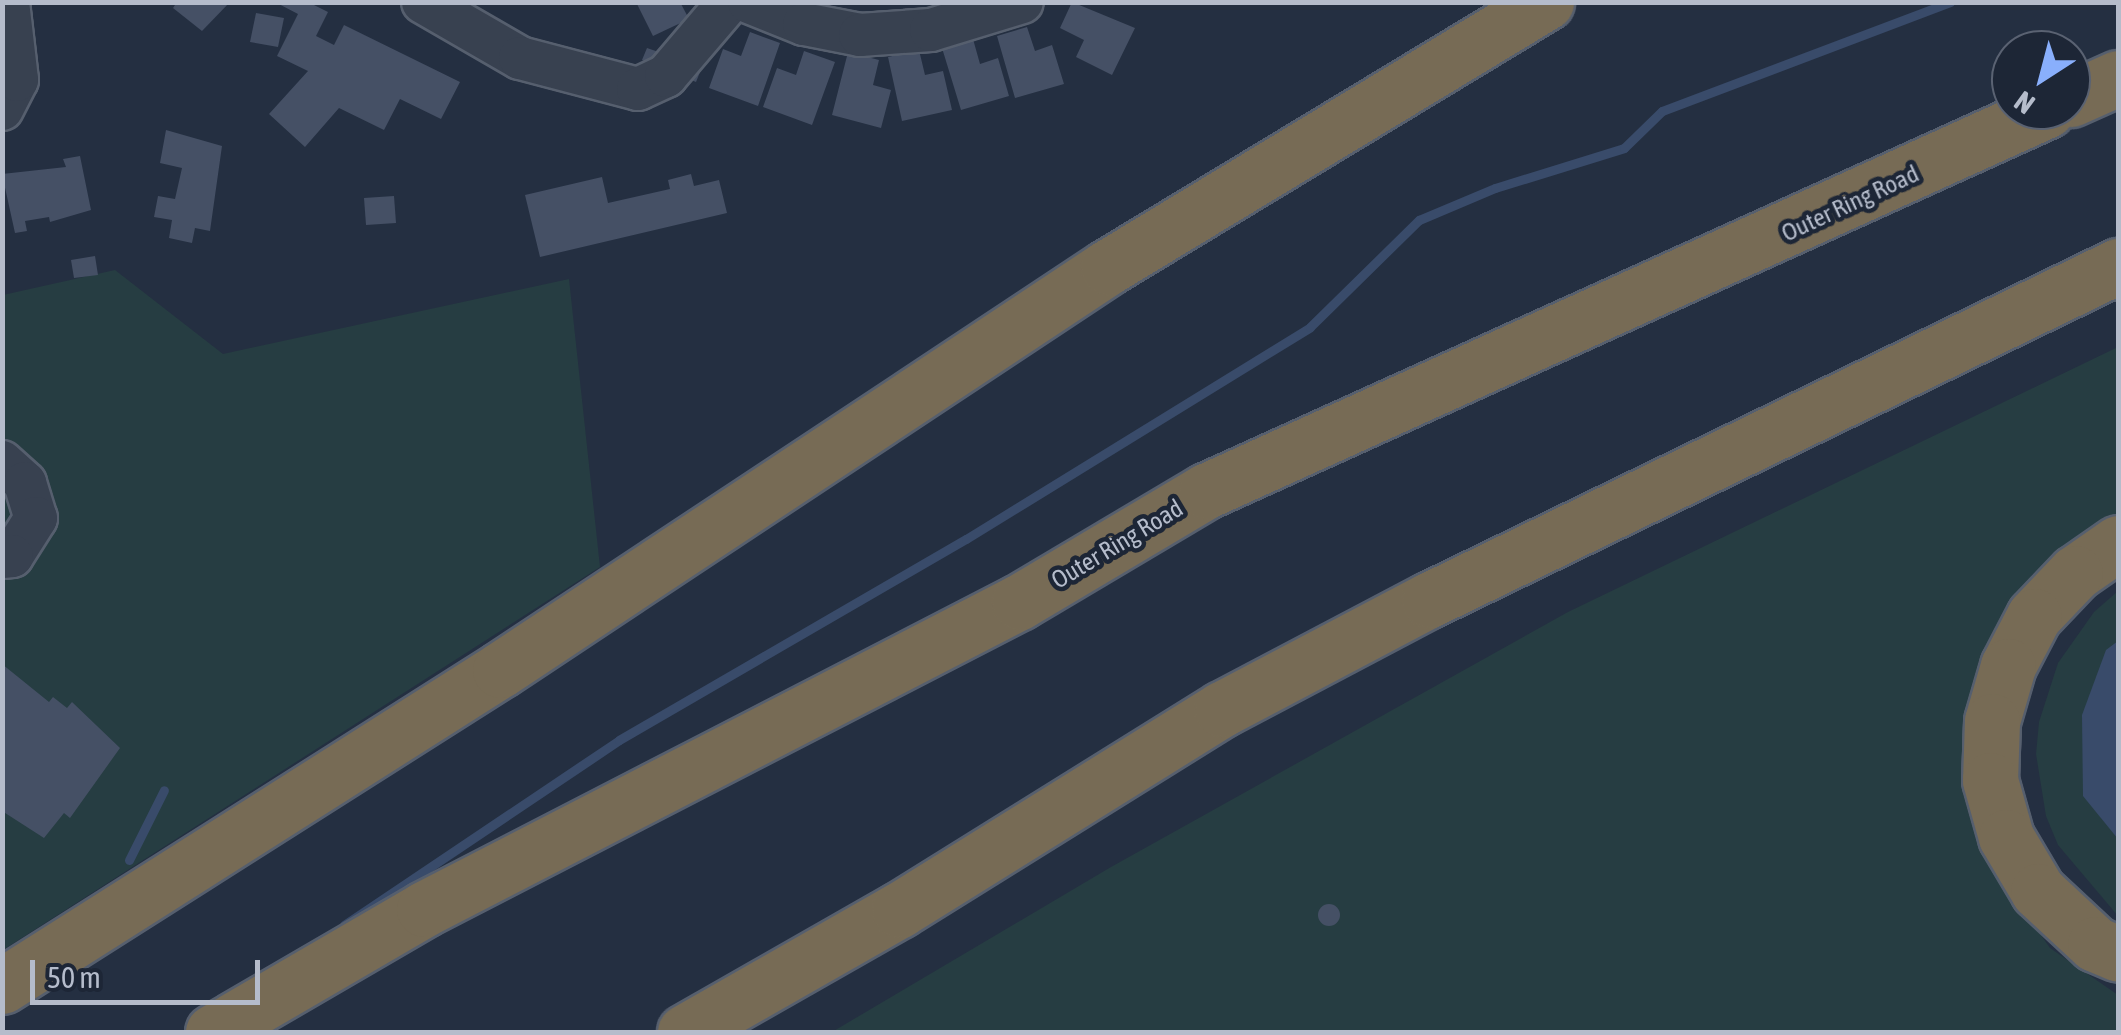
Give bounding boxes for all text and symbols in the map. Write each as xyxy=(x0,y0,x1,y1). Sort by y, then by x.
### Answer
north arrow xyxy=(1991,30,2091,130)
text: N xyxy=(2008,85,2041,120)
street label: Outer Ring Road xyxy=(1777,158,1923,248)
street label: Outer Ring Road xyxy=(1046,493,1188,595)
scale bar xyxy=(35,940,265,1002)
text: 50 m xyxy=(47,960,101,994)

